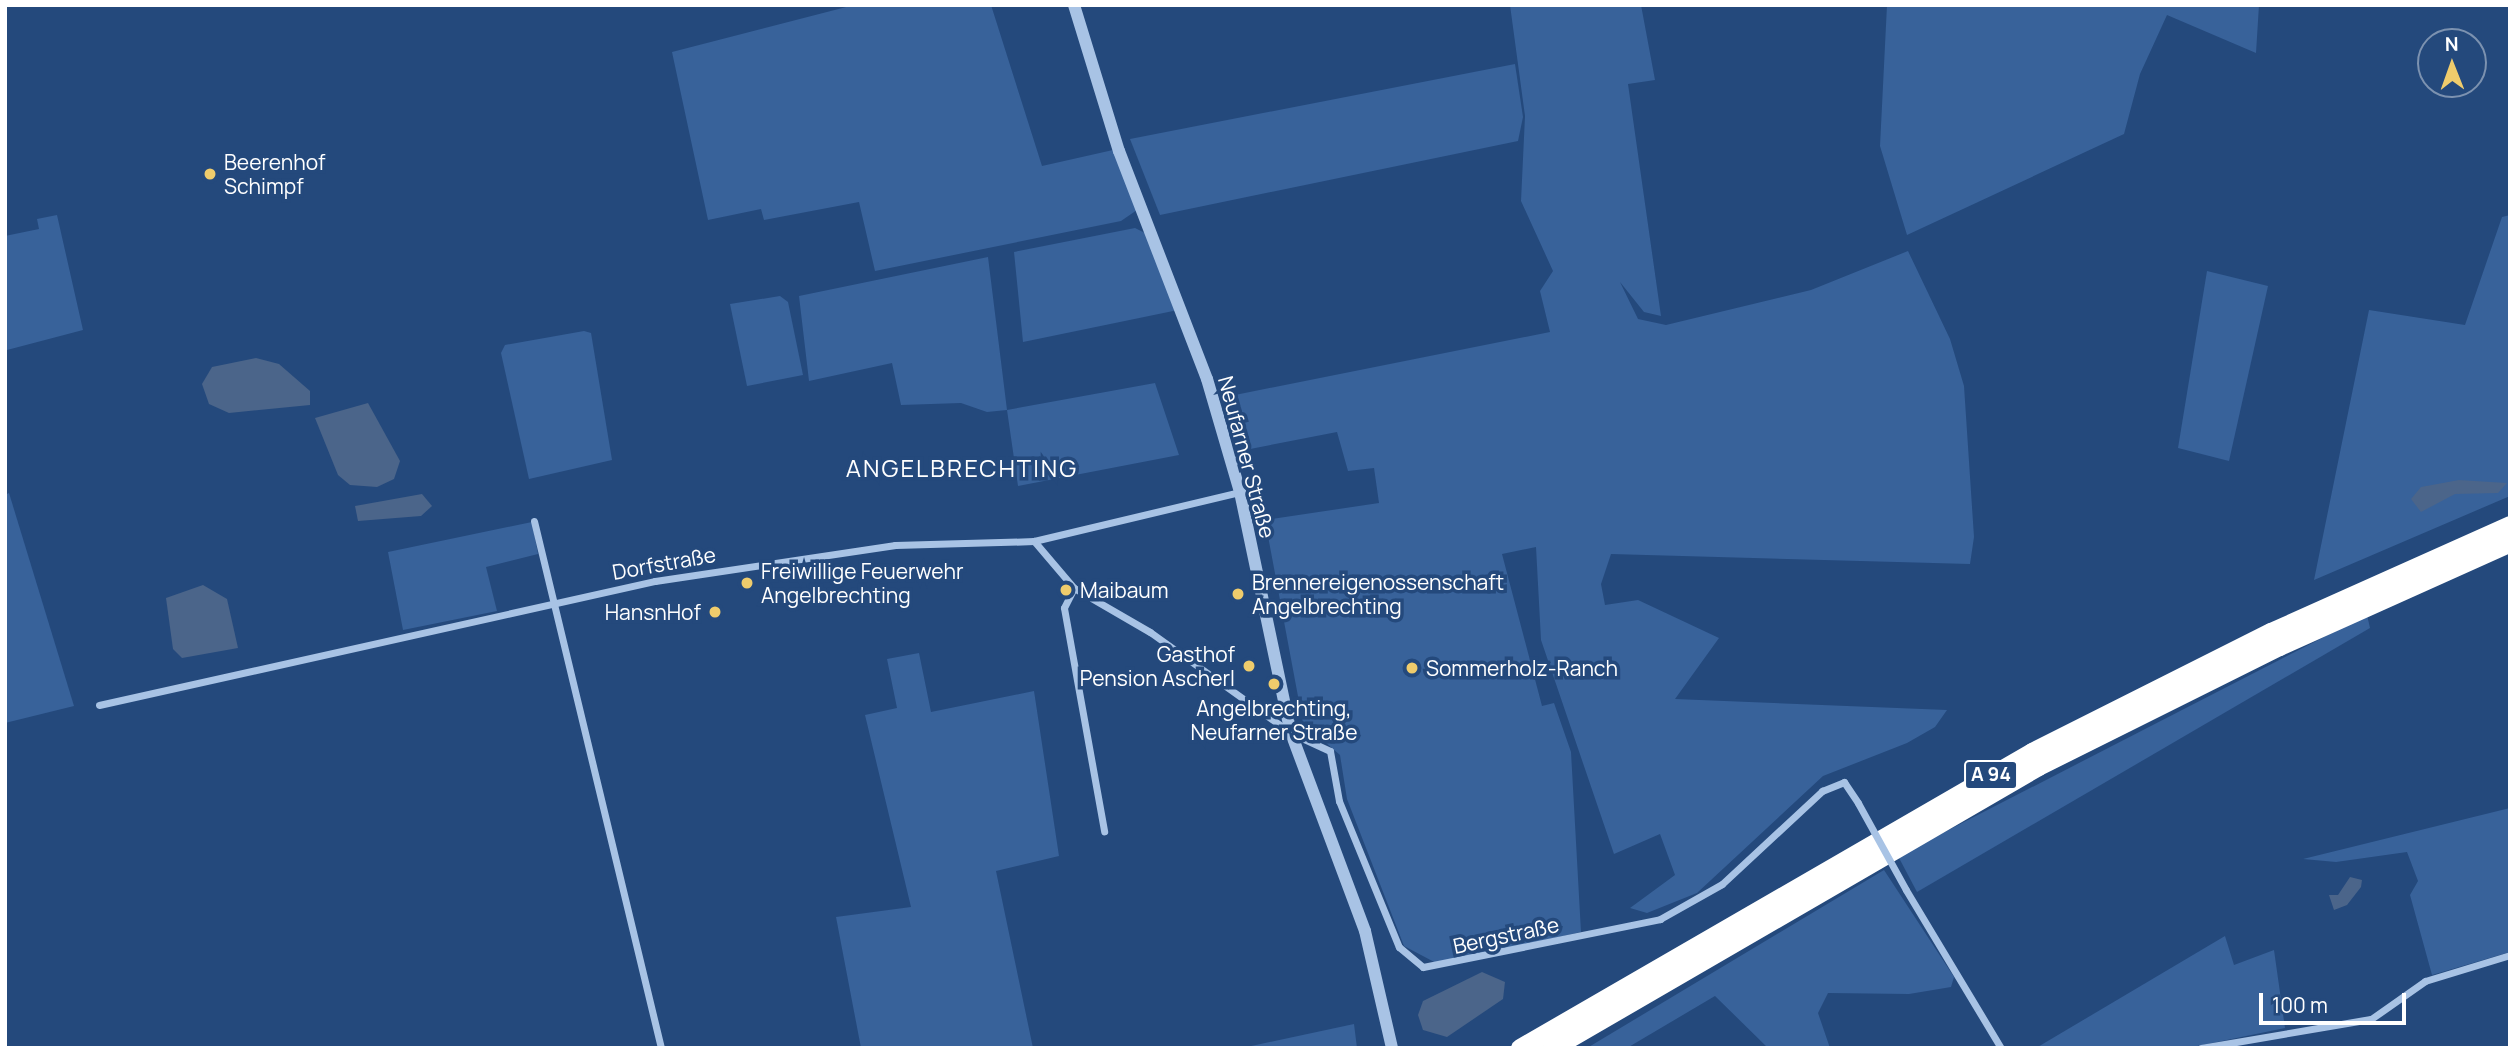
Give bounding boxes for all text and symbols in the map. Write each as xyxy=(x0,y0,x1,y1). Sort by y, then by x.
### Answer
north arrow xyxy=(2417,28,2487,98)
text: N xyxy=(2445,31,2459,57)
place label: Beerenhof Schimpf xyxy=(224,149,326,199)
marker: Beerenhof Schimpf xyxy=(202,166,218,182)
street label: Neufarner Straße xyxy=(1213,373,1281,541)
district label: ANGELBRECHTING xyxy=(848,454,1076,482)
street label: Dorfstraße xyxy=(610,542,718,584)
place label: Freiwillige Feuerwehr Angelbrechting xyxy=(761,558,964,608)
place label: Brennereigenossenschaft Angelbrechting xyxy=(1252,569,1504,619)
marker: Freiwillige Feuerwehr Angelbrechting xyxy=(739,575,755,591)
place label: Maibaum xyxy=(1080,577,1169,603)
marker: Maibaum xyxy=(1058,582,1074,598)
marker: Brennereigenossenschaft Angelbrechting xyxy=(1230,586,1246,602)
place label: HansnHof xyxy=(605,599,701,625)
marker: HansnHof xyxy=(707,604,723,620)
place label: Gasthof Pension Ascherl xyxy=(1080,641,1235,691)
place label: Sommerholz-Ranch xyxy=(1426,655,1618,681)
marker: Gasthof Pension Ascherl xyxy=(1241,658,1257,674)
marker: Sommerholz-Ranch xyxy=(1404,660,1420,676)
marker: Angelbrechting, Neufarner Straße xyxy=(1266,676,1282,692)
place label: Angelbrechting, Neufarner Straße xyxy=(1191,695,1357,745)
road number: A 94 xyxy=(1963,760,2019,790)
street label: Bergstraße xyxy=(1451,911,1561,959)
scale bar xyxy=(2263,979,2410,1023)
text: 100 m xyxy=(2272,991,2328,1019)

